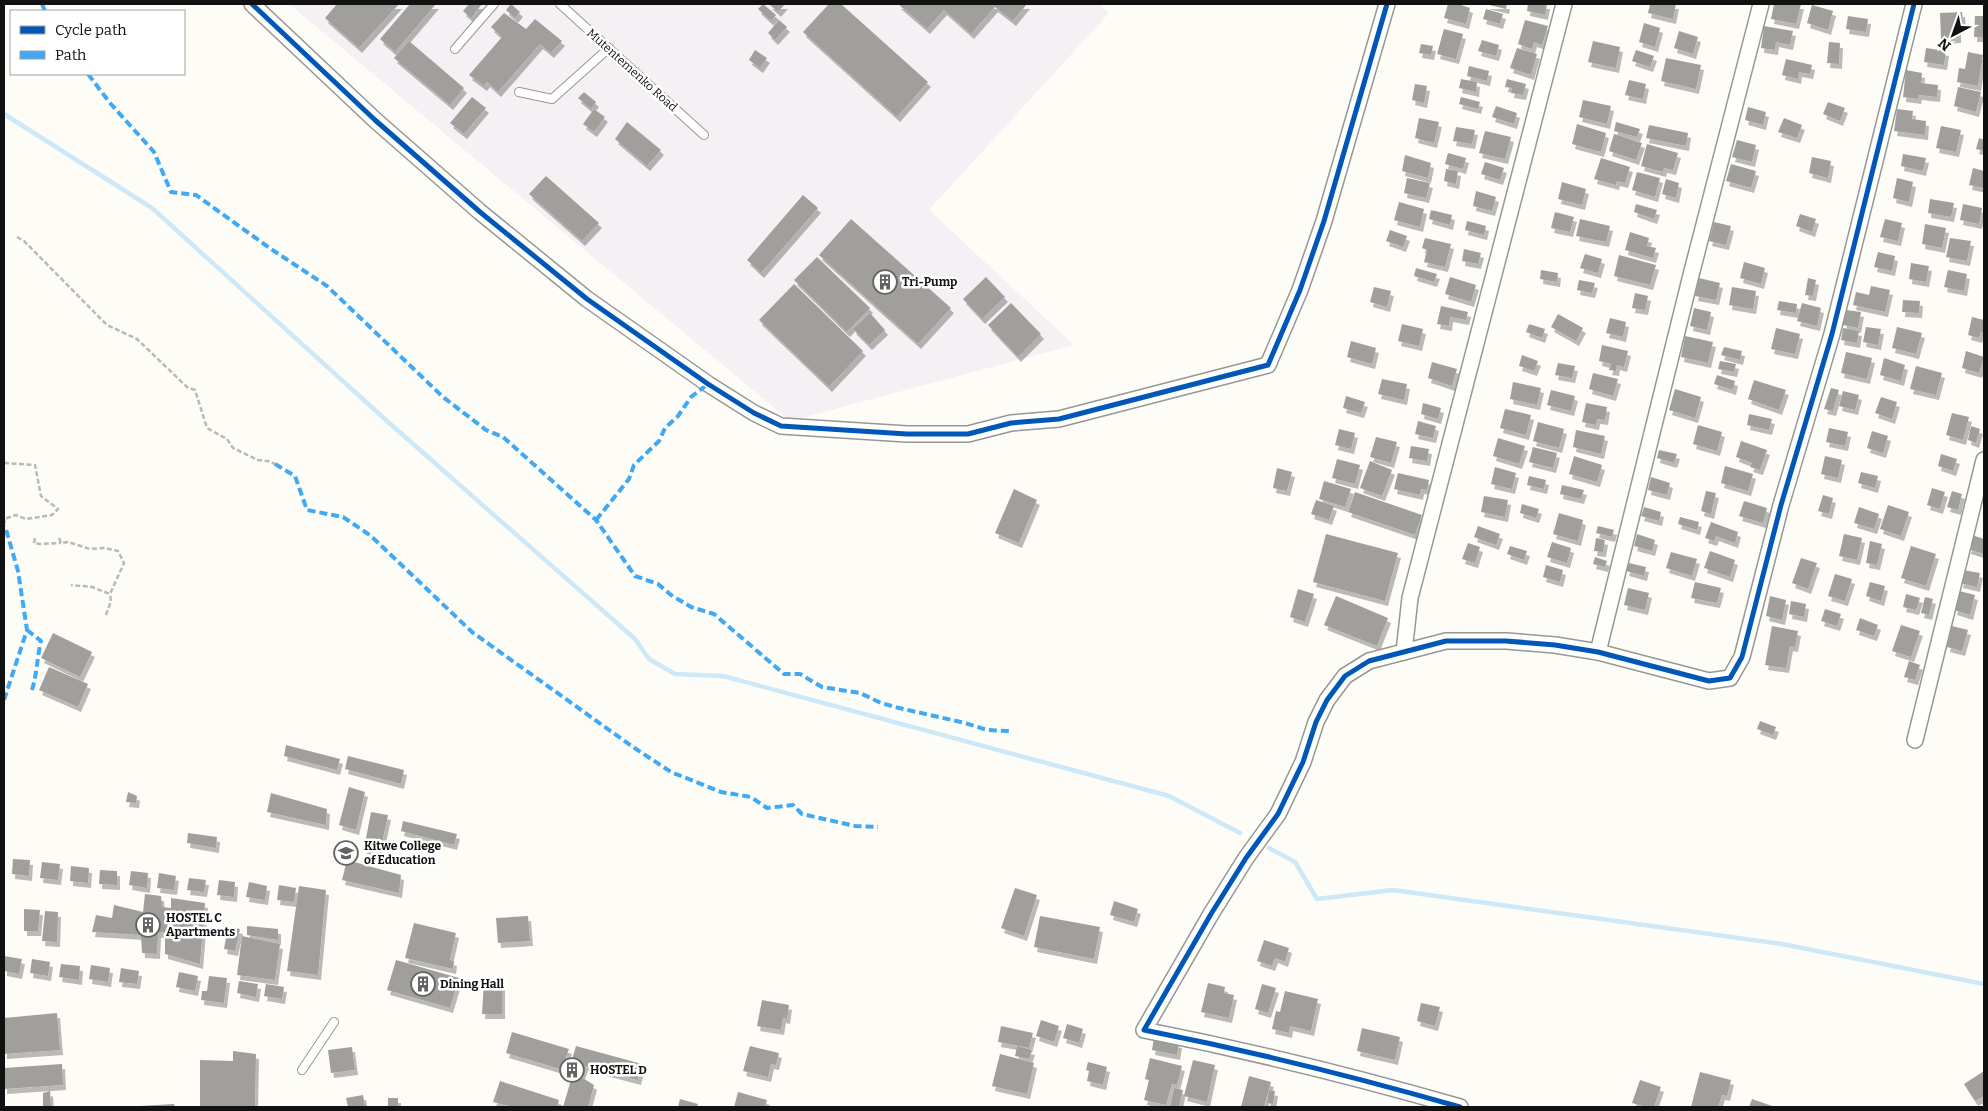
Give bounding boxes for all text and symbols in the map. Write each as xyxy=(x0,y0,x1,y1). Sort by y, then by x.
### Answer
legend xyxy=(10,10,185,75)
north arrow xyxy=(1928,10,1978,60)
text: Cycle path xyxy=(55,21,127,39)
street label: Mutentemenko Road xyxy=(584,26,680,114)
text: N xyxy=(1935,34,1954,54)
text: Path xyxy=(55,46,87,64)
building icon: Tri-Pump xyxy=(872,269,898,295)
place label: Tri-Pump xyxy=(902,275,957,289)
place label: Kitwe College of Education xyxy=(364,839,442,867)
school or university icon: Kitwe College of Education xyxy=(333,840,359,866)
place label: HOSTEL C Apartments xyxy=(166,911,235,939)
building icon: HOSTEL C Apartments xyxy=(135,912,161,938)
building icon: Dining Hall xyxy=(410,971,436,997)
place label: Dining Hall xyxy=(440,977,504,991)
building icon: HOSTEL D xyxy=(559,1057,585,1083)
place label: HOSTEL D xyxy=(590,1063,647,1077)

